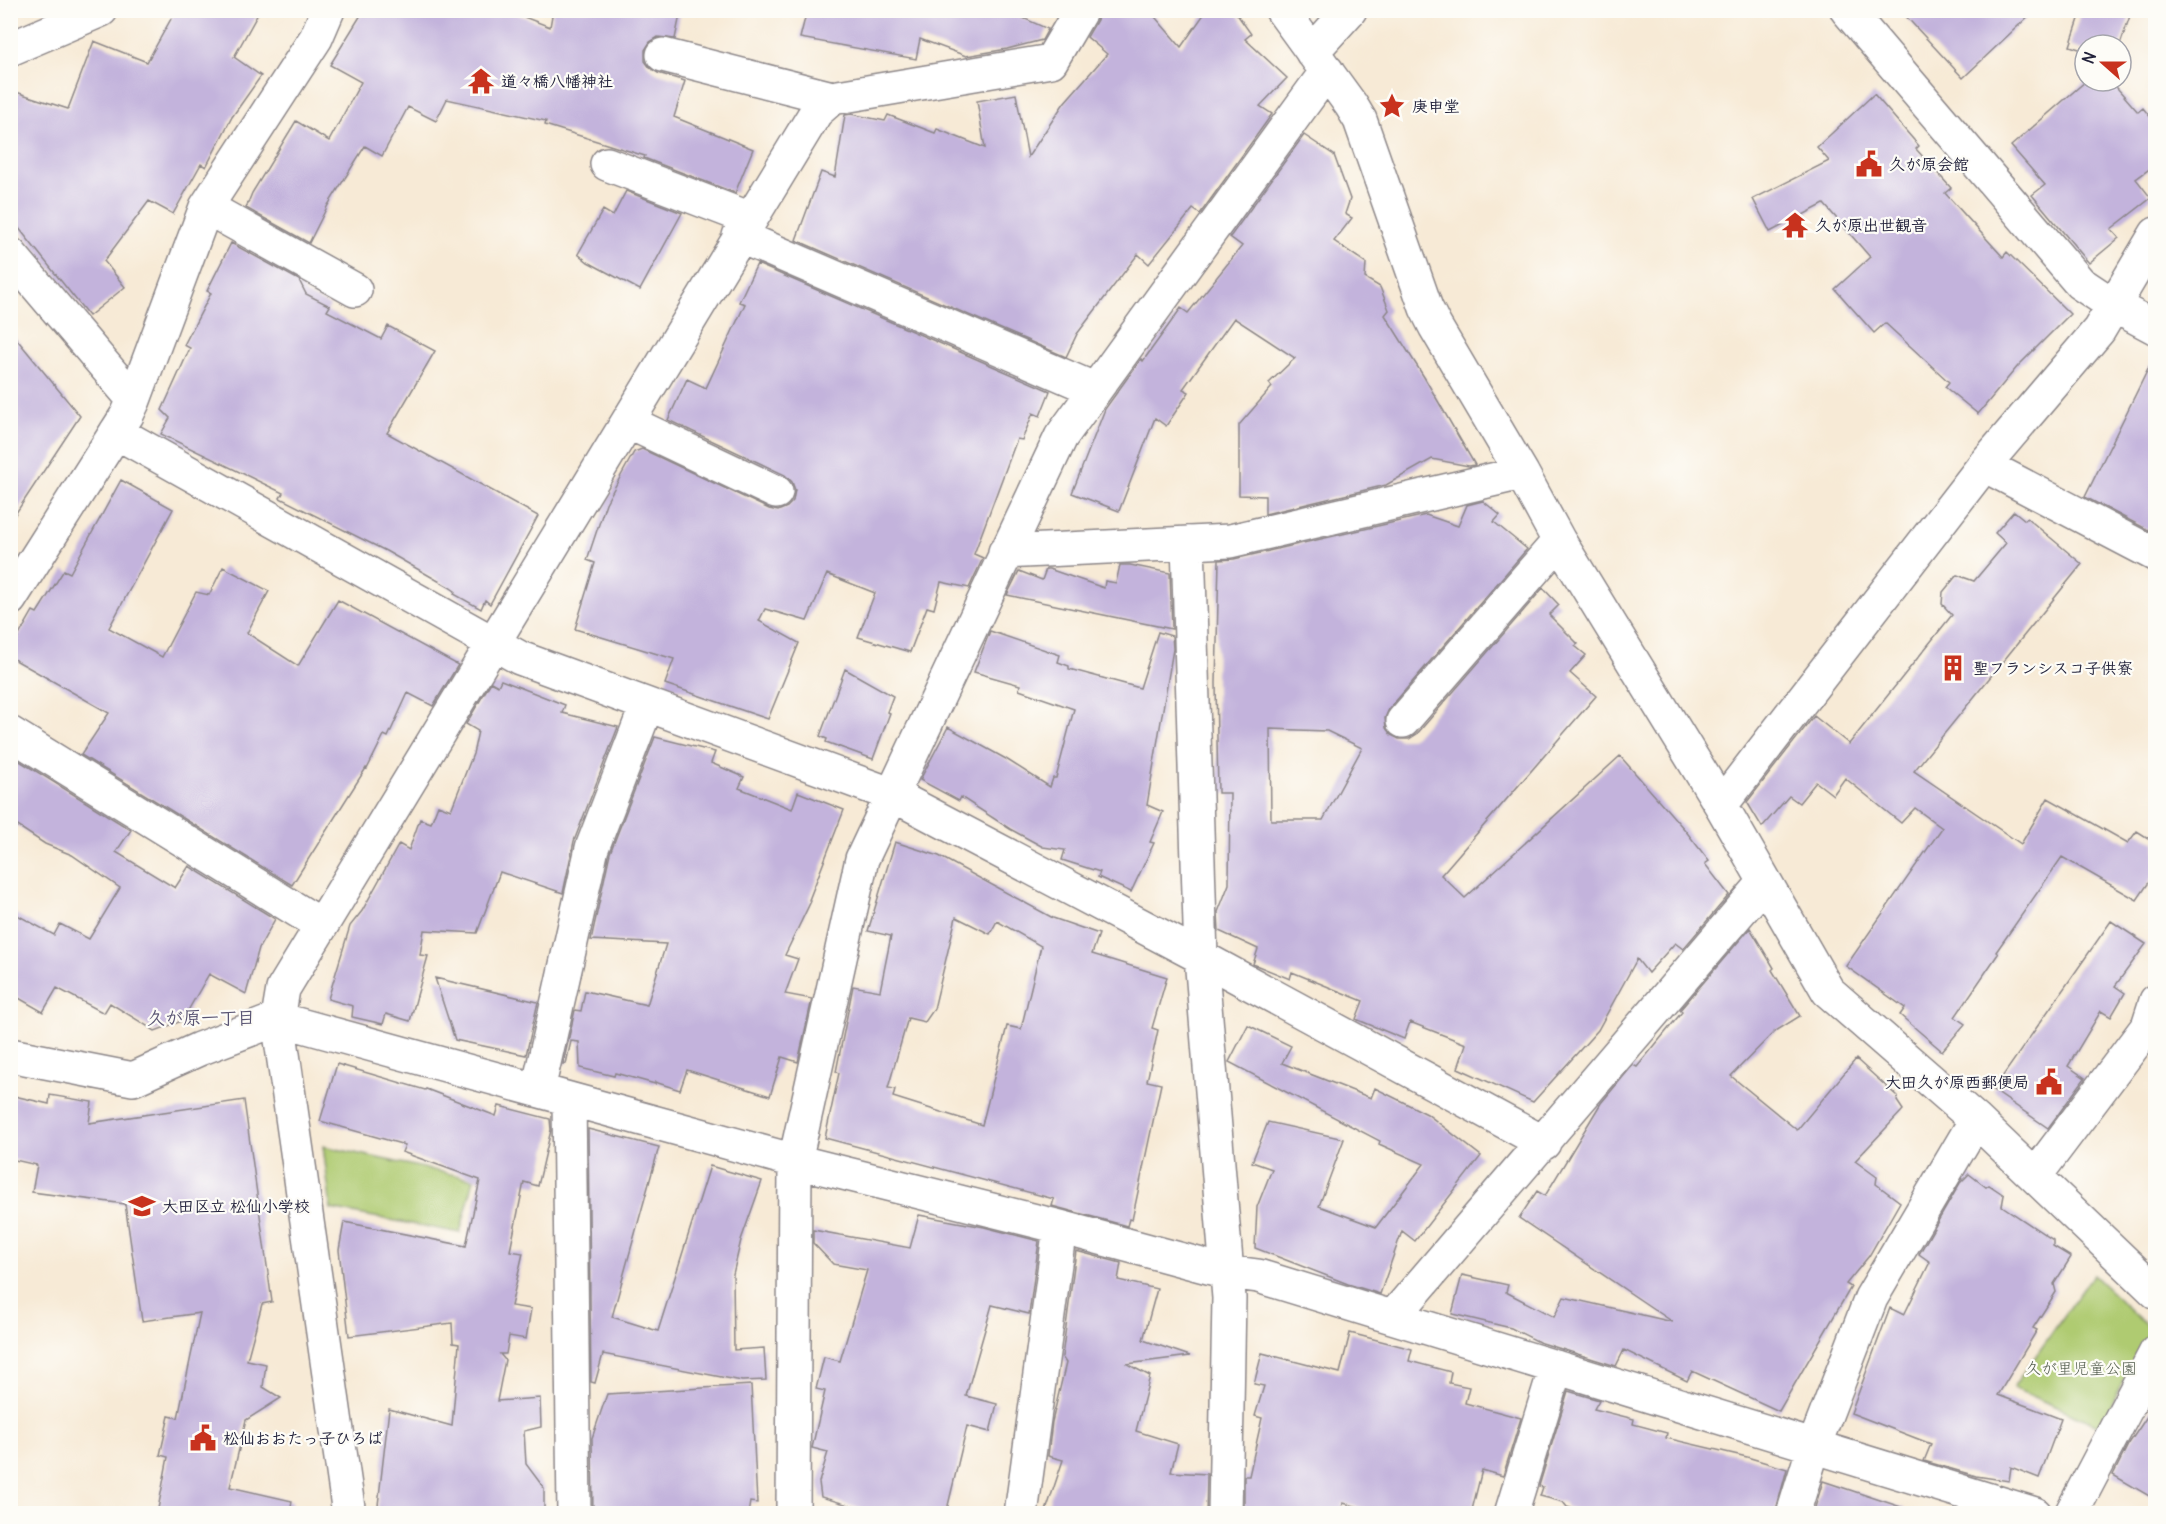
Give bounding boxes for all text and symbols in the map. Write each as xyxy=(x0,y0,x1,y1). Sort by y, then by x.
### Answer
north arrow xyxy=(2073,33,2133,93)
text: N xyxy=(2078,49,2100,66)
temple icon: 道々橋八幡神社 xyxy=(466,66,496,96)
place label: 道々橋八幡神社 xyxy=(501,71,613,91)
place icon: 庚申堂 xyxy=(1377,91,1407,121)
place label: 庚申堂 xyxy=(1412,96,1460,116)
public building icon: 久が原会館 xyxy=(1854,149,1884,179)
place label: 久が原会館 xyxy=(1889,154,1969,174)
temple icon: 久が原出世観音 xyxy=(1780,210,1810,240)
place label: 久が原出世観音 xyxy=(1815,215,1927,235)
building icon: 聖フランシスコ子供寮 xyxy=(1938,653,1968,683)
place label: 聖フランシスコ子供寮 xyxy=(1973,658,2133,678)
district label: 久が原一丁目 xyxy=(147,1006,255,1029)
public building icon: 大田久が原西郵便局 xyxy=(2034,1067,2064,1097)
place label: 大田久が原西郵便局 xyxy=(1885,1072,2029,1092)
school or university icon: 大田区立 松仙小学校 xyxy=(127,1191,157,1221)
place label: 大田区立 松仙小学校 xyxy=(162,1196,310,1216)
park label: 久が里児童公園 xyxy=(2025,1358,2137,1378)
public building icon: 松仙おおたっ子ひろば xyxy=(188,1423,218,1453)
place label: 松仙おおたっ子ひろば xyxy=(223,1428,383,1448)

